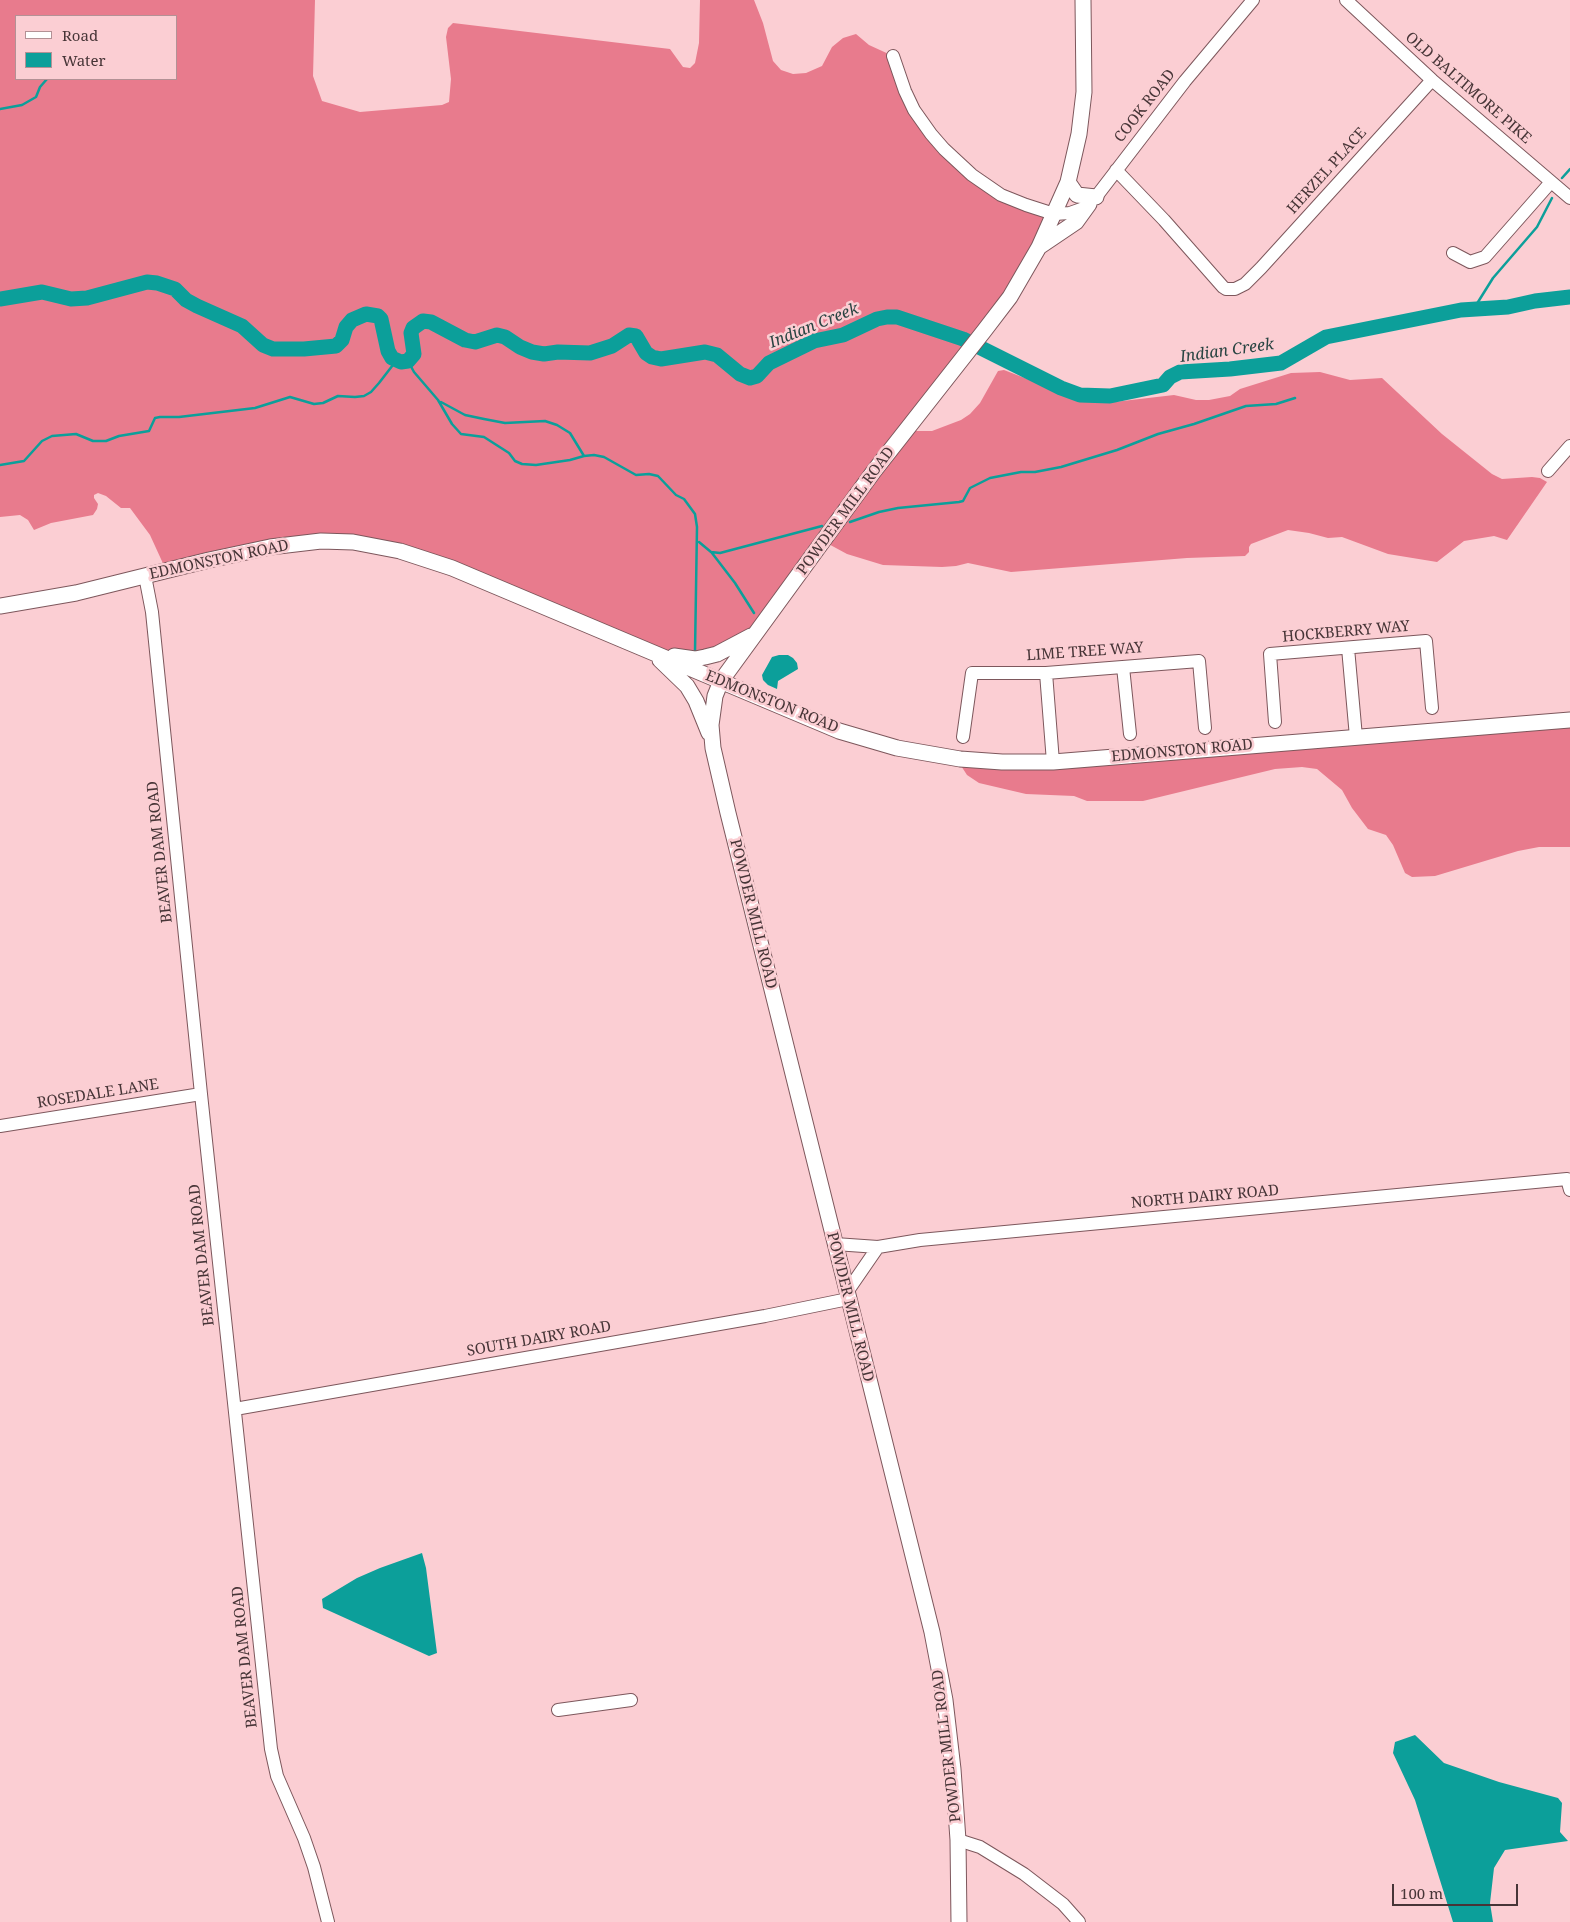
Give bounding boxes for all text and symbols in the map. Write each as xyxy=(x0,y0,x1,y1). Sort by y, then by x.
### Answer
legend xyxy=(15,15,178,80)
text: Road xyxy=(62,25,98,45)
street label: OLD BALTIMORE PIKE xyxy=(1401,28,1535,148)
text: Water xyxy=(62,50,105,70)
street label: COOK ROAD xyxy=(1111,66,1179,146)
street label: HERZEL PLACE xyxy=(1284,124,1370,218)
water label: Indian Creek xyxy=(767,299,861,353)
water label: Indian Creek xyxy=(1179,335,1275,367)
street label: POWDER MILL ROAD xyxy=(794,444,898,578)
street label: EDMONSTON ROAD xyxy=(148,536,290,584)
street label: HOCKBERRY WAY xyxy=(1281,617,1411,647)
street label: LIME TREE WAY xyxy=(1026,639,1144,665)
street label: EDMONSTON ROAD xyxy=(703,667,841,737)
street label: EDMONSTON ROAD xyxy=(1110,736,1254,766)
street label: BEAVER DAM ROAD xyxy=(144,780,176,924)
street label: POWDER MILL ROAD xyxy=(726,837,780,991)
street label: ROSEDALE LANE xyxy=(36,1076,160,1112)
street label: NORTH DAIRY ROAD xyxy=(1130,1182,1280,1212)
street label: BEAVER DAM ROAD xyxy=(186,1183,218,1327)
street label: POWDER MILL ROAD xyxy=(823,1230,877,1384)
street label: SOUTH DAIRY ROAD xyxy=(465,1317,613,1361)
street label: BEAVER DAM ROAD xyxy=(229,1585,261,1729)
street label: POWDER MILL ROAD xyxy=(929,1669,965,1823)
scale bar xyxy=(1395,1874,1521,1906)
text: 100 m xyxy=(1400,1883,1443,1903)

